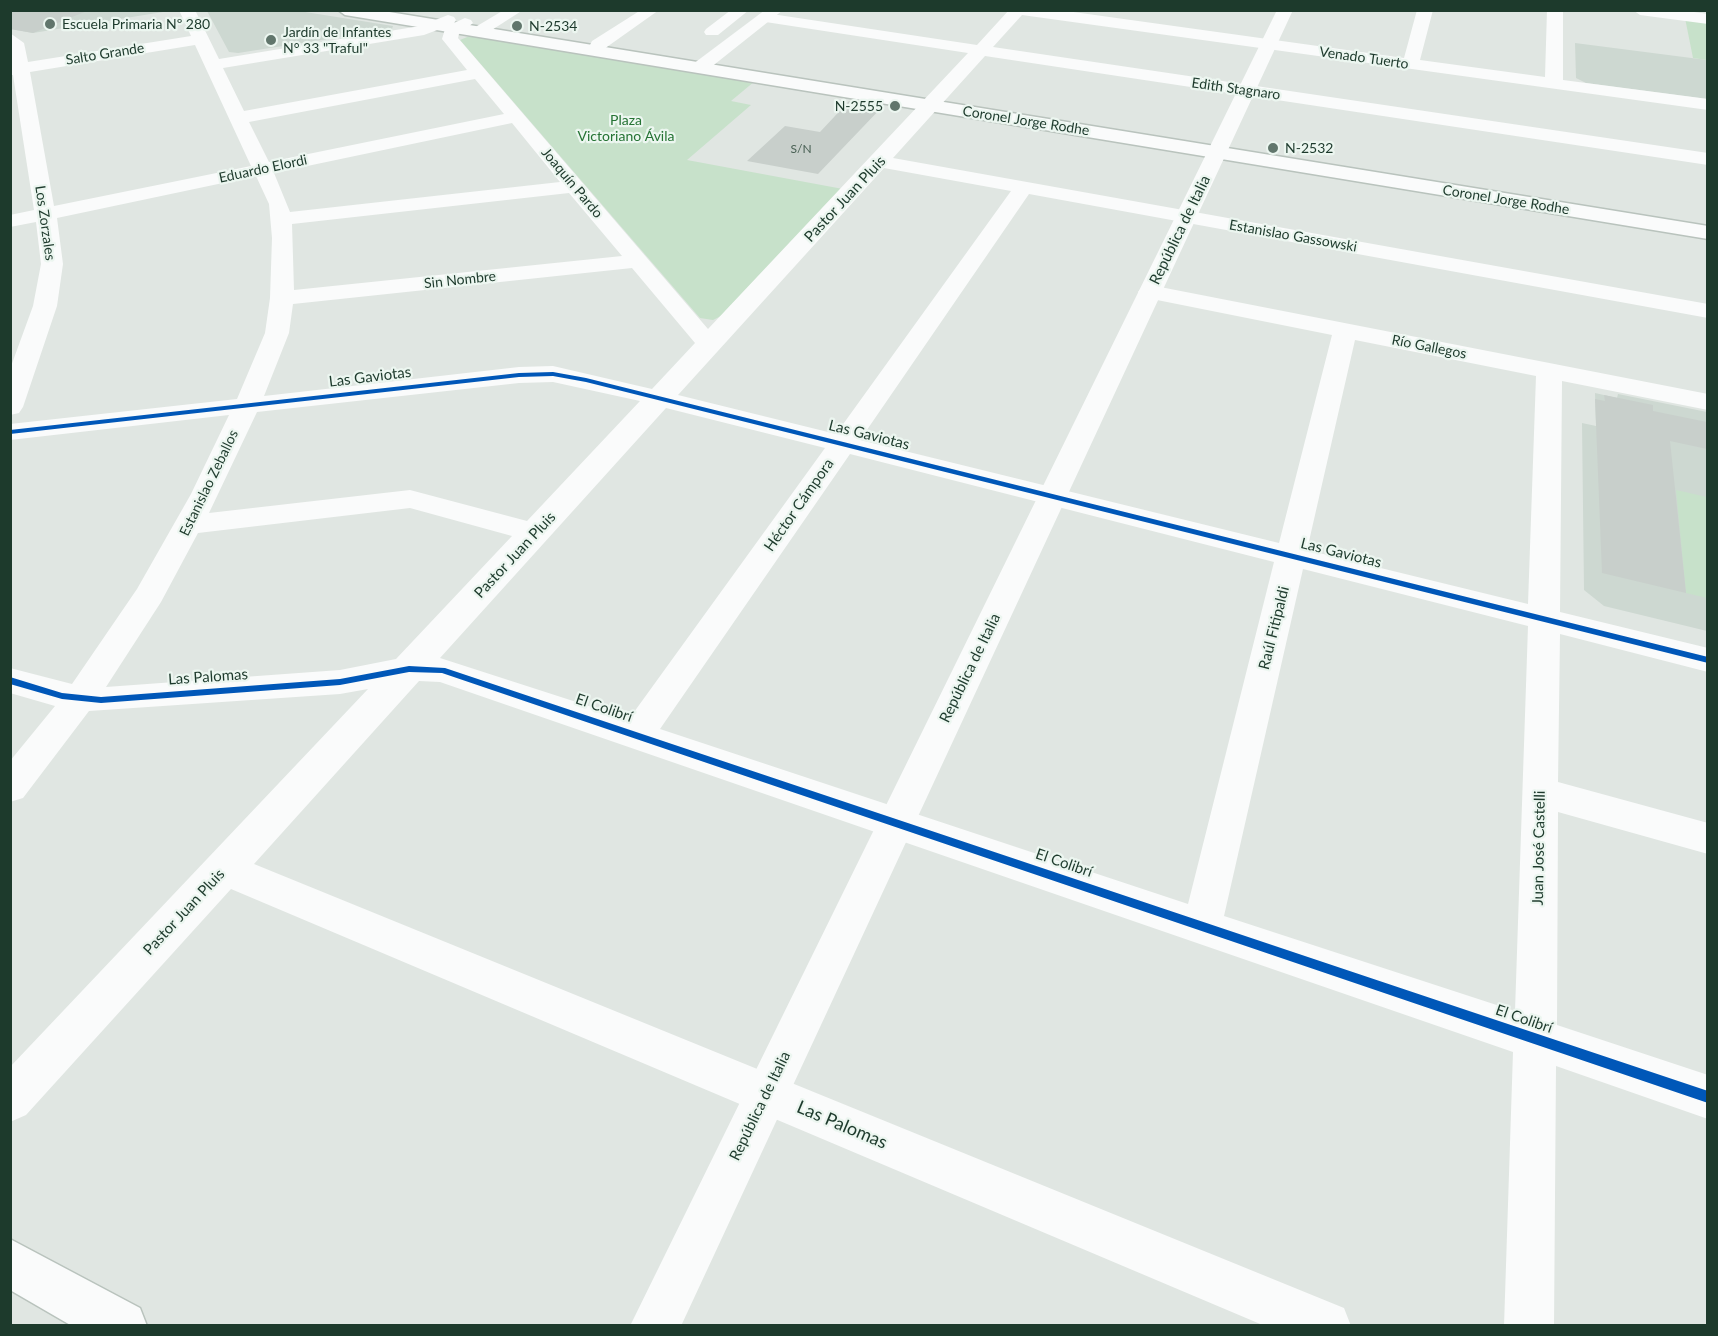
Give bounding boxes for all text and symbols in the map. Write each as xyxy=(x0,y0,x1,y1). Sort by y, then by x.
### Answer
place label: Escuela Primaria Nº 280 xyxy=(62,16,210,32)
marker: Escuela Primaria Nº 280 xyxy=(43,17,57,31)
place label: N-2534 xyxy=(529,18,577,34)
marker: N-2534 xyxy=(510,19,524,33)
place label: Jardín de Infantes N° 33 "Traful" xyxy=(283,24,391,56)
marker: Jardín de Infantes N° 33 "Traful" xyxy=(264,33,278,47)
street label: Salto Grande xyxy=(64,39,146,69)
street label: Venado Tuerto xyxy=(1318,43,1410,73)
street label: Edith Stagnaro xyxy=(1191,74,1281,104)
place label: N-2555 xyxy=(835,98,883,114)
marker: N-2555 xyxy=(888,99,902,113)
street label: Coronel Jorge Rodhe xyxy=(961,103,1091,139)
park label: Plaza Victoriano Ávila xyxy=(578,112,674,144)
place label: N-2532 xyxy=(1285,140,1333,156)
marker: N-2532 xyxy=(1266,141,1280,155)
house number: S/N xyxy=(790,142,812,156)
street label: Joaquín Pardo xyxy=(538,144,606,222)
street label: Eduardo Elordi xyxy=(217,151,309,187)
street label: Pastor Juan Pluis xyxy=(801,152,889,246)
street label: República de Italia xyxy=(1146,173,1214,287)
street label: Coronel Jorge Rodhe xyxy=(1441,182,1571,218)
street label: Los Zorzales xyxy=(31,184,59,262)
street label: Estanislao Gassowski xyxy=(1228,216,1358,256)
street label: Sin Nombre xyxy=(423,268,497,292)
street label: Río Gallegos xyxy=(1390,332,1468,362)
street label: Las Gaviotas xyxy=(328,363,412,391)
street label: Las Gaviotas xyxy=(827,416,911,454)
street label: Estanislao Zeballos xyxy=(176,427,242,539)
street label: Héctor Cámpora xyxy=(760,455,838,555)
street label: Pastor Juan Pluis xyxy=(471,508,559,602)
street label: Las Gaviotas xyxy=(1299,534,1383,572)
street label: Raúl Fitipaldi xyxy=(1255,584,1293,672)
street label: República de Italia xyxy=(936,611,1004,725)
street label: Las Palomas xyxy=(167,665,249,689)
street label: El Colibrí xyxy=(573,690,635,726)
street label: Juan José Castelli xyxy=(1529,790,1549,906)
street label: El Colibrí xyxy=(1033,845,1095,881)
street label: Pastor Juan Pluis xyxy=(140,865,228,959)
street label: El Colibrí xyxy=(1493,1001,1555,1037)
street label: República de Italia xyxy=(726,1049,794,1163)
street label: Las Palomas xyxy=(794,1096,890,1154)

